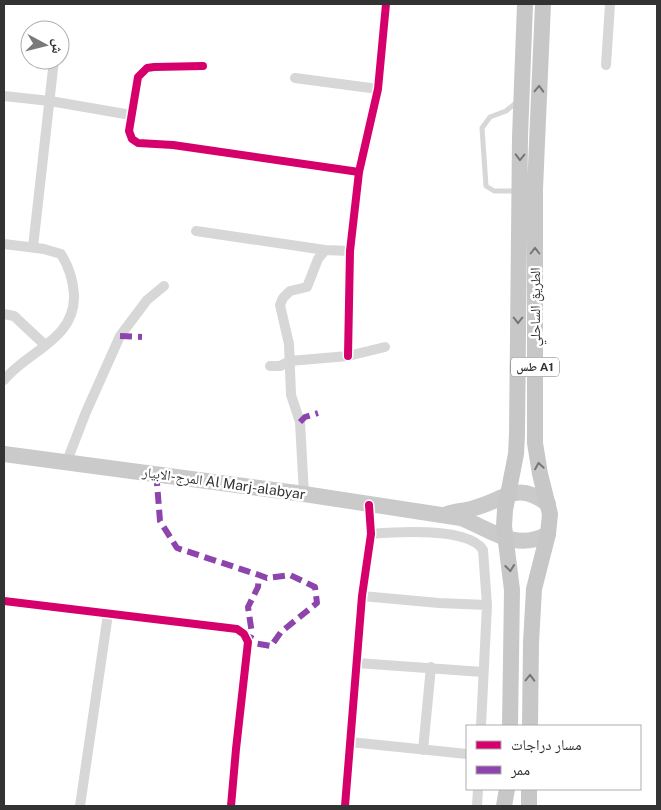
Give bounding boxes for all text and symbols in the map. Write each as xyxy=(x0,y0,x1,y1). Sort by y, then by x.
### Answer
north arrow xyxy=(20,20,70,70)
text: ش xyxy=(48,38,67,55)
one-way arrow xyxy=(534,84,544,92)
one-way arrow xyxy=(515,154,525,162)
one-way arrow xyxy=(530,247,540,254)
street label: الطريق الساحلي xyxy=(527,267,547,347)
one-way arrow xyxy=(513,316,523,324)
road number: طس A1 xyxy=(511,358,559,377)
one-way arrow xyxy=(534,461,545,469)
street label: المرج-الابيار Al Marj-alabyar xyxy=(140,464,307,504)
one-way arrow xyxy=(504,564,515,572)
one-way arrow xyxy=(525,673,535,681)
legend xyxy=(466,725,641,790)
text: مسار دراجات xyxy=(511,736,582,754)
text: ممر xyxy=(510,761,530,779)

